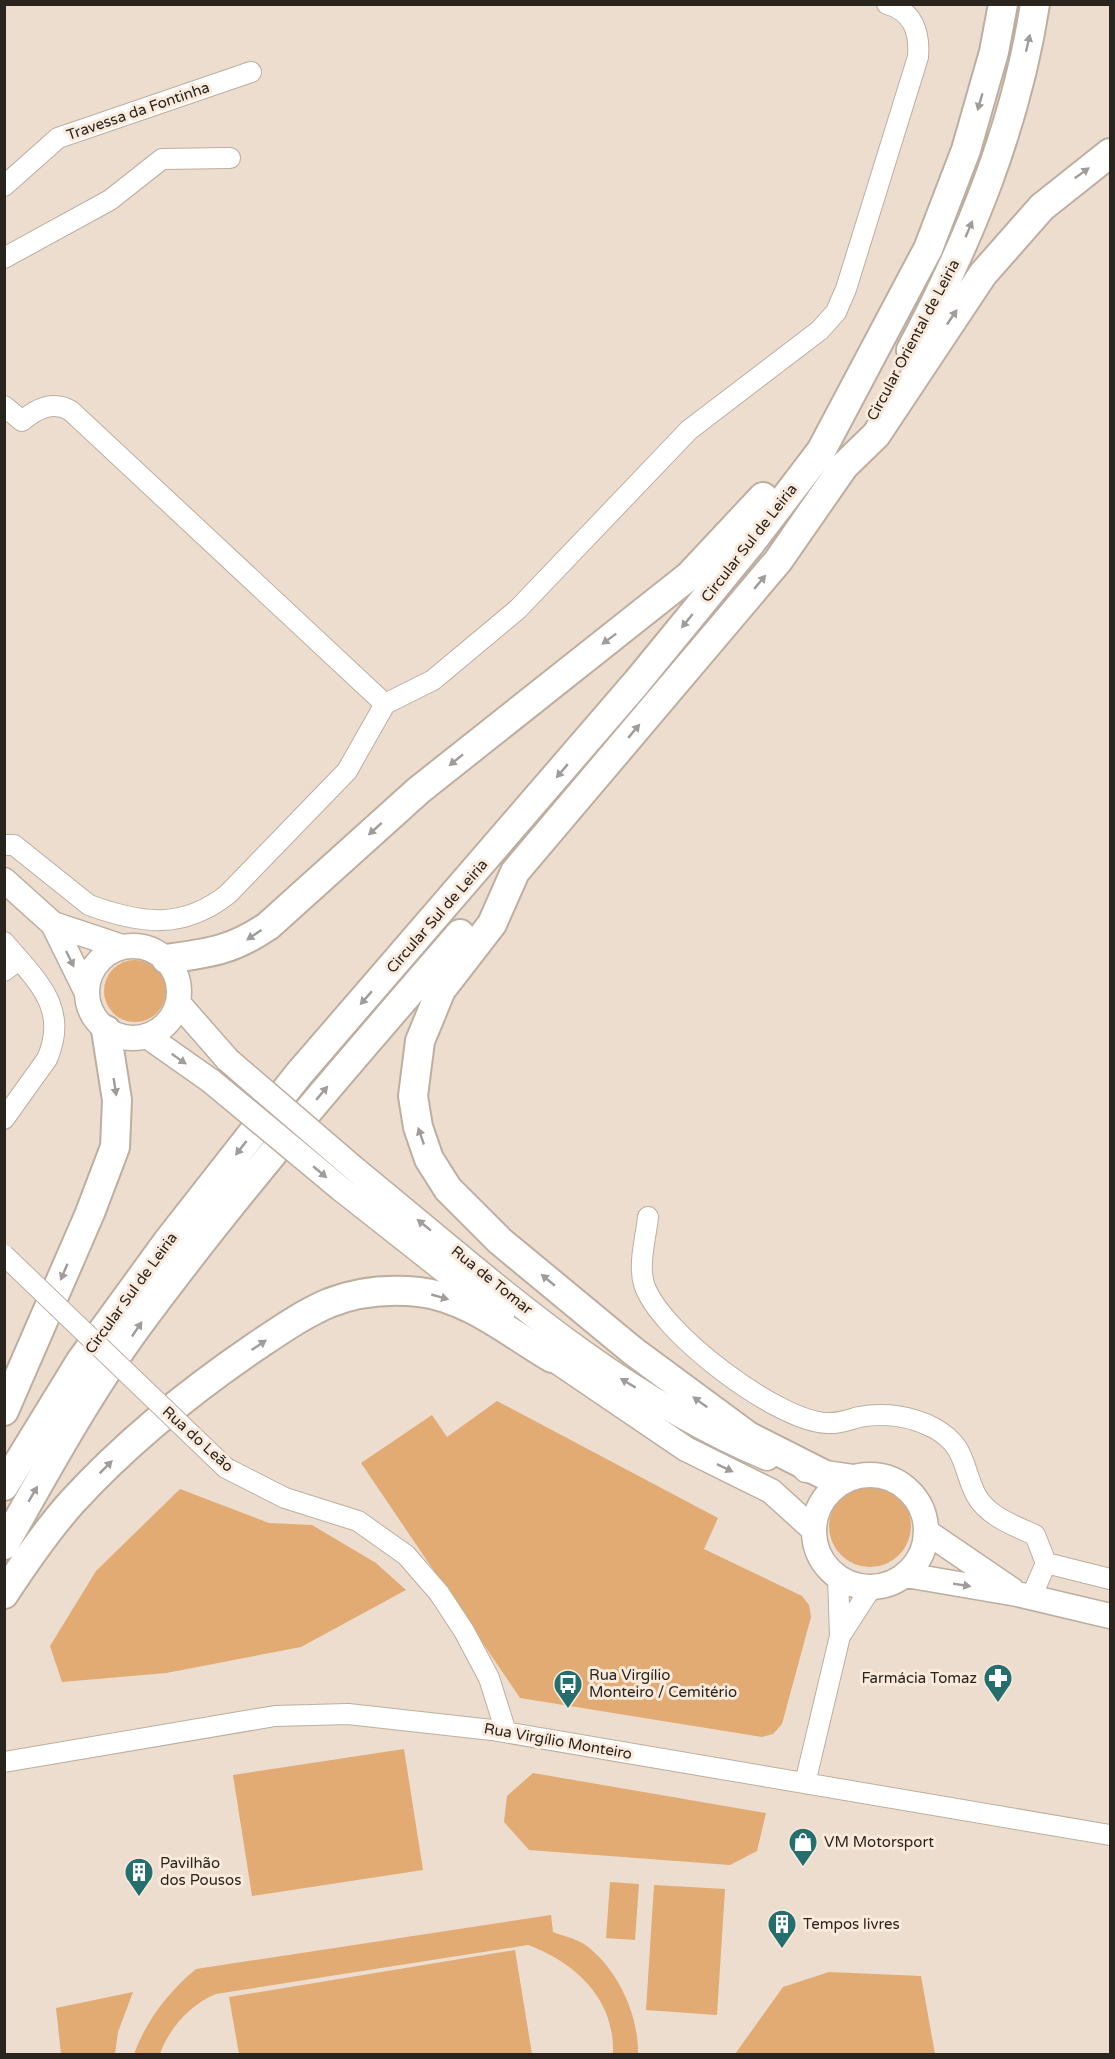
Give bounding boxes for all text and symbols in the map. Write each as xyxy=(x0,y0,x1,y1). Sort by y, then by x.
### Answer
one-way arrow xyxy=(1024,34,1034,53)
street label: Travessa da Fontinha xyxy=(64,78,212,144)
one-way arrow xyxy=(975,93,984,111)
one-way arrow xyxy=(1075,168,1090,180)
one-way arrow xyxy=(965,220,975,238)
street label: Circular Oriental de Leiria xyxy=(863,256,963,424)
one-way arrow xyxy=(946,310,958,326)
street label: Circular Sul de Leiria xyxy=(697,480,801,606)
one-way arrow xyxy=(753,575,766,590)
one-way arrow xyxy=(680,613,693,629)
one-way arrow xyxy=(601,633,617,645)
one-way arrow xyxy=(627,724,640,739)
one-way arrow xyxy=(448,754,464,767)
one-way arrow xyxy=(556,763,569,778)
one-way arrow xyxy=(368,822,383,835)
street label: Circular Sul de Leiria xyxy=(383,855,491,977)
one-way arrow xyxy=(247,929,263,941)
one-way arrow xyxy=(65,950,75,967)
one-way arrow xyxy=(360,990,373,1005)
one-way arrow xyxy=(171,1053,187,1065)
one-way arrow xyxy=(110,1078,119,1097)
one-way arrow xyxy=(316,1085,329,1101)
one-way arrow xyxy=(416,1127,425,1145)
one-way arrow xyxy=(235,1140,248,1156)
one-way arrow xyxy=(312,1165,327,1178)
one-way arrow xyxy=(416,1219,432,1232)
street label: Circular Sul de Leiria xyxy=(81,1229,181,1357)
street label: Rua de Tomar xyxy=(448,1242,536,1318)
one-way arrow xyxy=(60,1264,69,1281)
one-way arrow xyxy=(540,1274,556,1287)
one-way arrow xyxy=(431,1293,449,1302)
one-way arrow xyxy=(131,1320,142,1337)
one-way arrow xyxy=(250,1339,266,1351)
one-way arrow xyxy=(620,1377,636,1388)
one-way arrow xyxy=(693,1396,709,1408)
street label: Rua do Leão xyxy=(159,1402,237,1476)
one-way arrow xyxy=(99,1460,113,1474)
one-way arrow xyxy=(717,1463,734,1473)
one-way arrow xyxy=(28,1485,38,1502)
one-way arrow xyxy=(952,1580,971,1589)
pharmacy icon: Farmácia Tomaz xyxy=(982,1662,1014,1704)
place label: Rua Virgílio Monteiro / Cemitério xyxy=(589,1666,737,1701)
bus stop icon: Rua Virgílio Monteiro / Cemitério xyxy=(552,1668,584,1710)
place label: Farmácia Tomaz xyxy=(862,1669,977,1687)
street label: Rua Virgílio Monteiro xyxy=(482,1719,634,1763)
shop icon: VM Motorsport xyxy=(787,1826,819,1868)
place label: VM Motorsport xyxy=(824,1833,934,1851)
place label: Pavilhão dos Pousos xyxy=(160,1854,241,1889)
building icon: Pavilhão dos Pousos xyxy=(123,1856,155,1898)
building icon: Tempos livres xyxy=(766,1908,798,1950)
place label: Tempos livres xyxy=(803,1915,900,1933)

